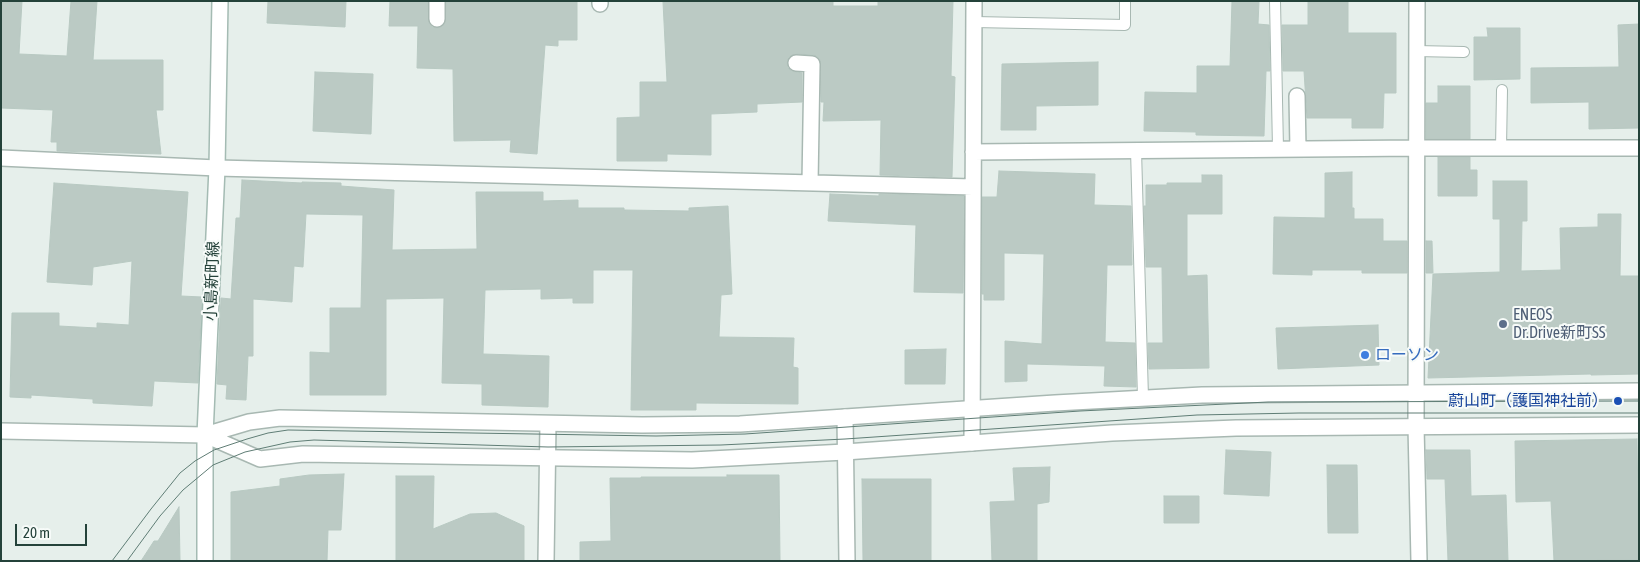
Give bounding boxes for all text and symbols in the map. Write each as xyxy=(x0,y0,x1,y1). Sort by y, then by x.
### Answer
street label: 小島新町線 xyxy=(201,241,223,321)
place label: ENEOS Dr.Drive新町SS xyxy=(1513,305,1605,343)
marker: ENEOS Dr.Drive新町SS xyxy=(1497,318,1509,330)
place label: ローソン xyxy=(1375,345,1439,365)
marker: ローソン xyxy=(1359,349,1371,361)
place label: 蔚山町（護国神社前） xyxy=(1448,391,1608,411)
marker: 蔚山町（護国神社前） xyxy=(1612,395,1624,407)
scale bar xyxy=(18,514,90,546)
text: 20 m xyxy=(23,524,50,541)

